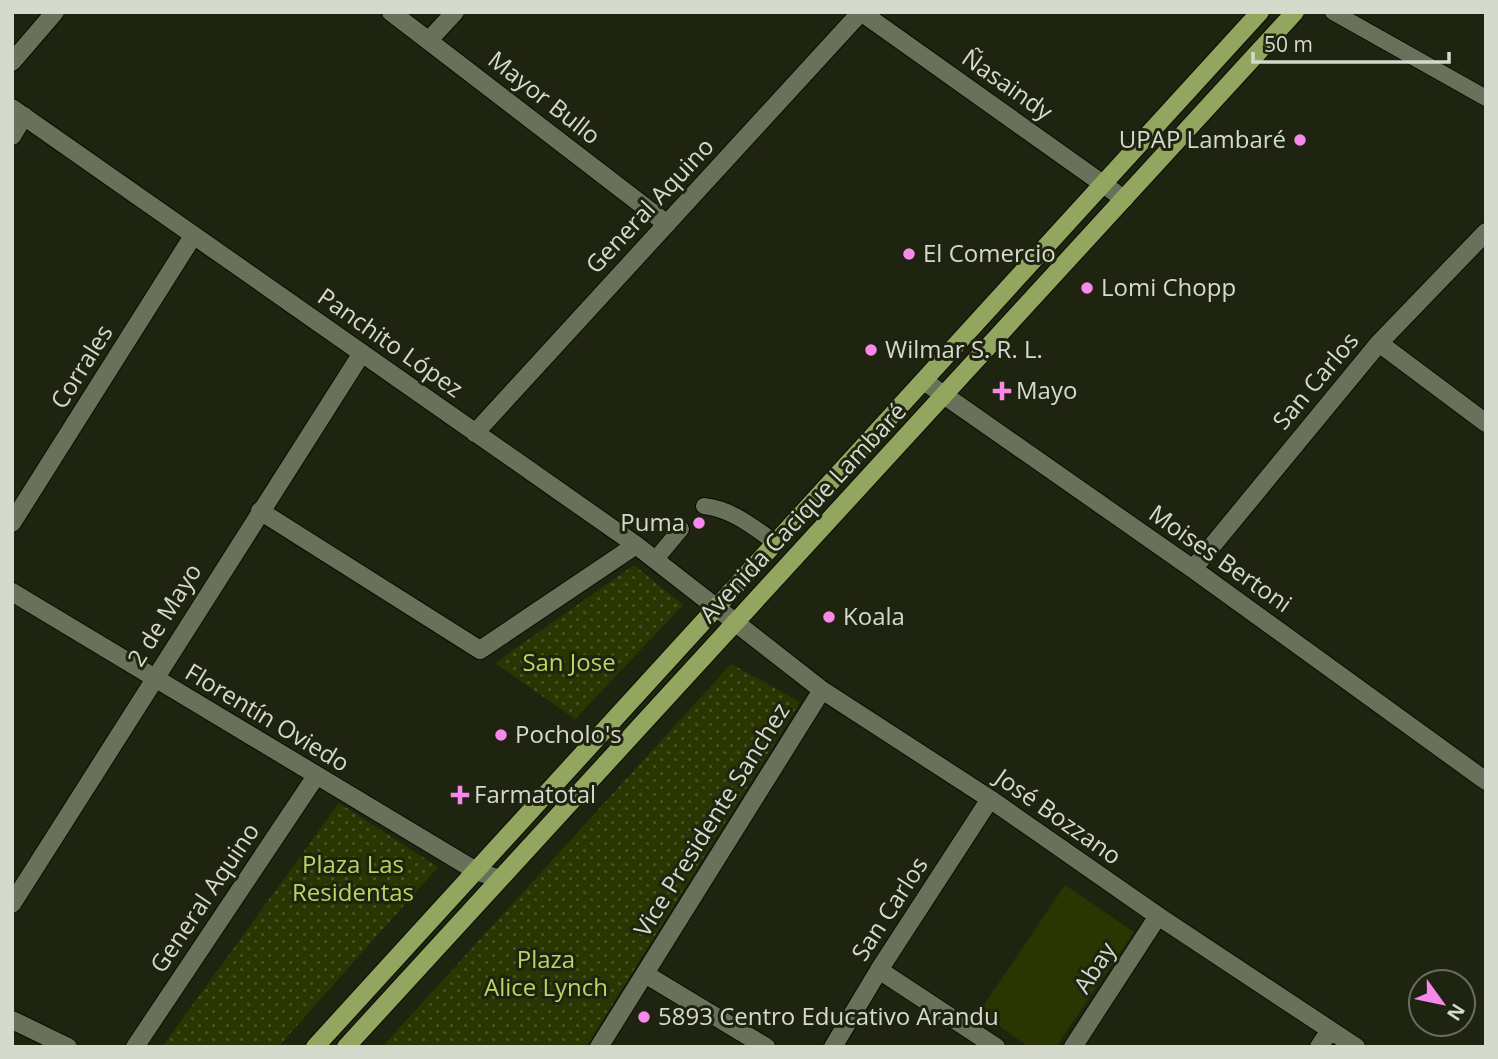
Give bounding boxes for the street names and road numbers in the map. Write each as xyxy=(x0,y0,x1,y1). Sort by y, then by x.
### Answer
street label: Ñasaindy xyxy=(956,41,1061,128)
street label: Mayor Bullo xyxy=(482,43,608,151)
street label: General Aquino xyxy=(577,130,720,280)
street label: Panchito López xyxy=(312,279,470,404)
street label: Corrales xyxy=(42,318,119,415)
street label: San Carlos xyxy=(1264,324,1365,436)
street label: Avenida Cacique Lambaré xyxy=(691,395,913,629)
street label: Moises Bertoni xyxy=(1143,496,1299,619)
street label: 2 de Mayo xyxy=(119,556,208,672)
street label: Florentín Oviedo xyxy=(180,655,356,779)
street label: Vice Presidente Sanchez xyxy=(625,696,796,942)
street label: José Bozzano xyxy=(988,759,1129,871)
street label: General Aquino xyxy=(141,816,266,979)
street label: San Carlos xyxy=(843,850,935,967)
street label: Abay xyxy=(1065,934,1123,999)

